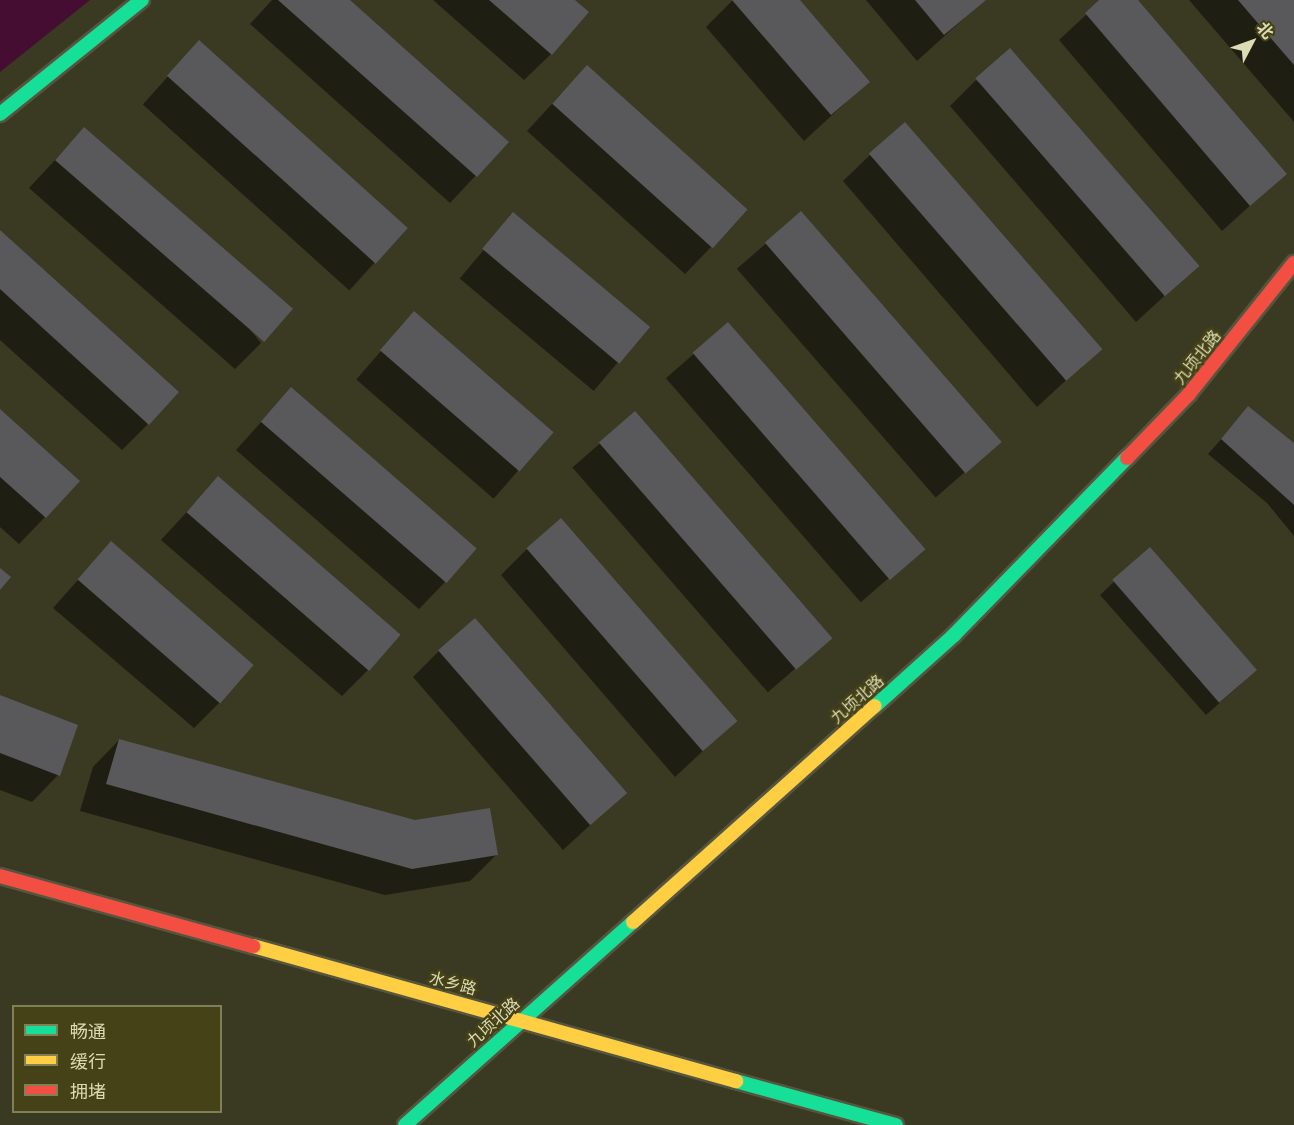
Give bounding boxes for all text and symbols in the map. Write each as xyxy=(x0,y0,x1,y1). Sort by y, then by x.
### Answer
north arrow xyxy=(1222,12,1282,72)
text: 北 xyxy=(1252,17,1279,43)
street label: 九顷北路 xyxy=(1169,326,1225,388)
street label: 九顷北路 xyxy=(827,671,887,727)
street label: 水乡路 xyxy=(427,968,479,998)
street label: 九顷北路 xyxy=(463,993,523,1051)
legend xyxy=(12,1005,222,1113)
text: 畅通 xyxy=(70,1019,106,1043)
text: 缓行 xyxy=(70,1049,106,1073)
text: 拥堵 xyxy=(70,1079,106,1103)

